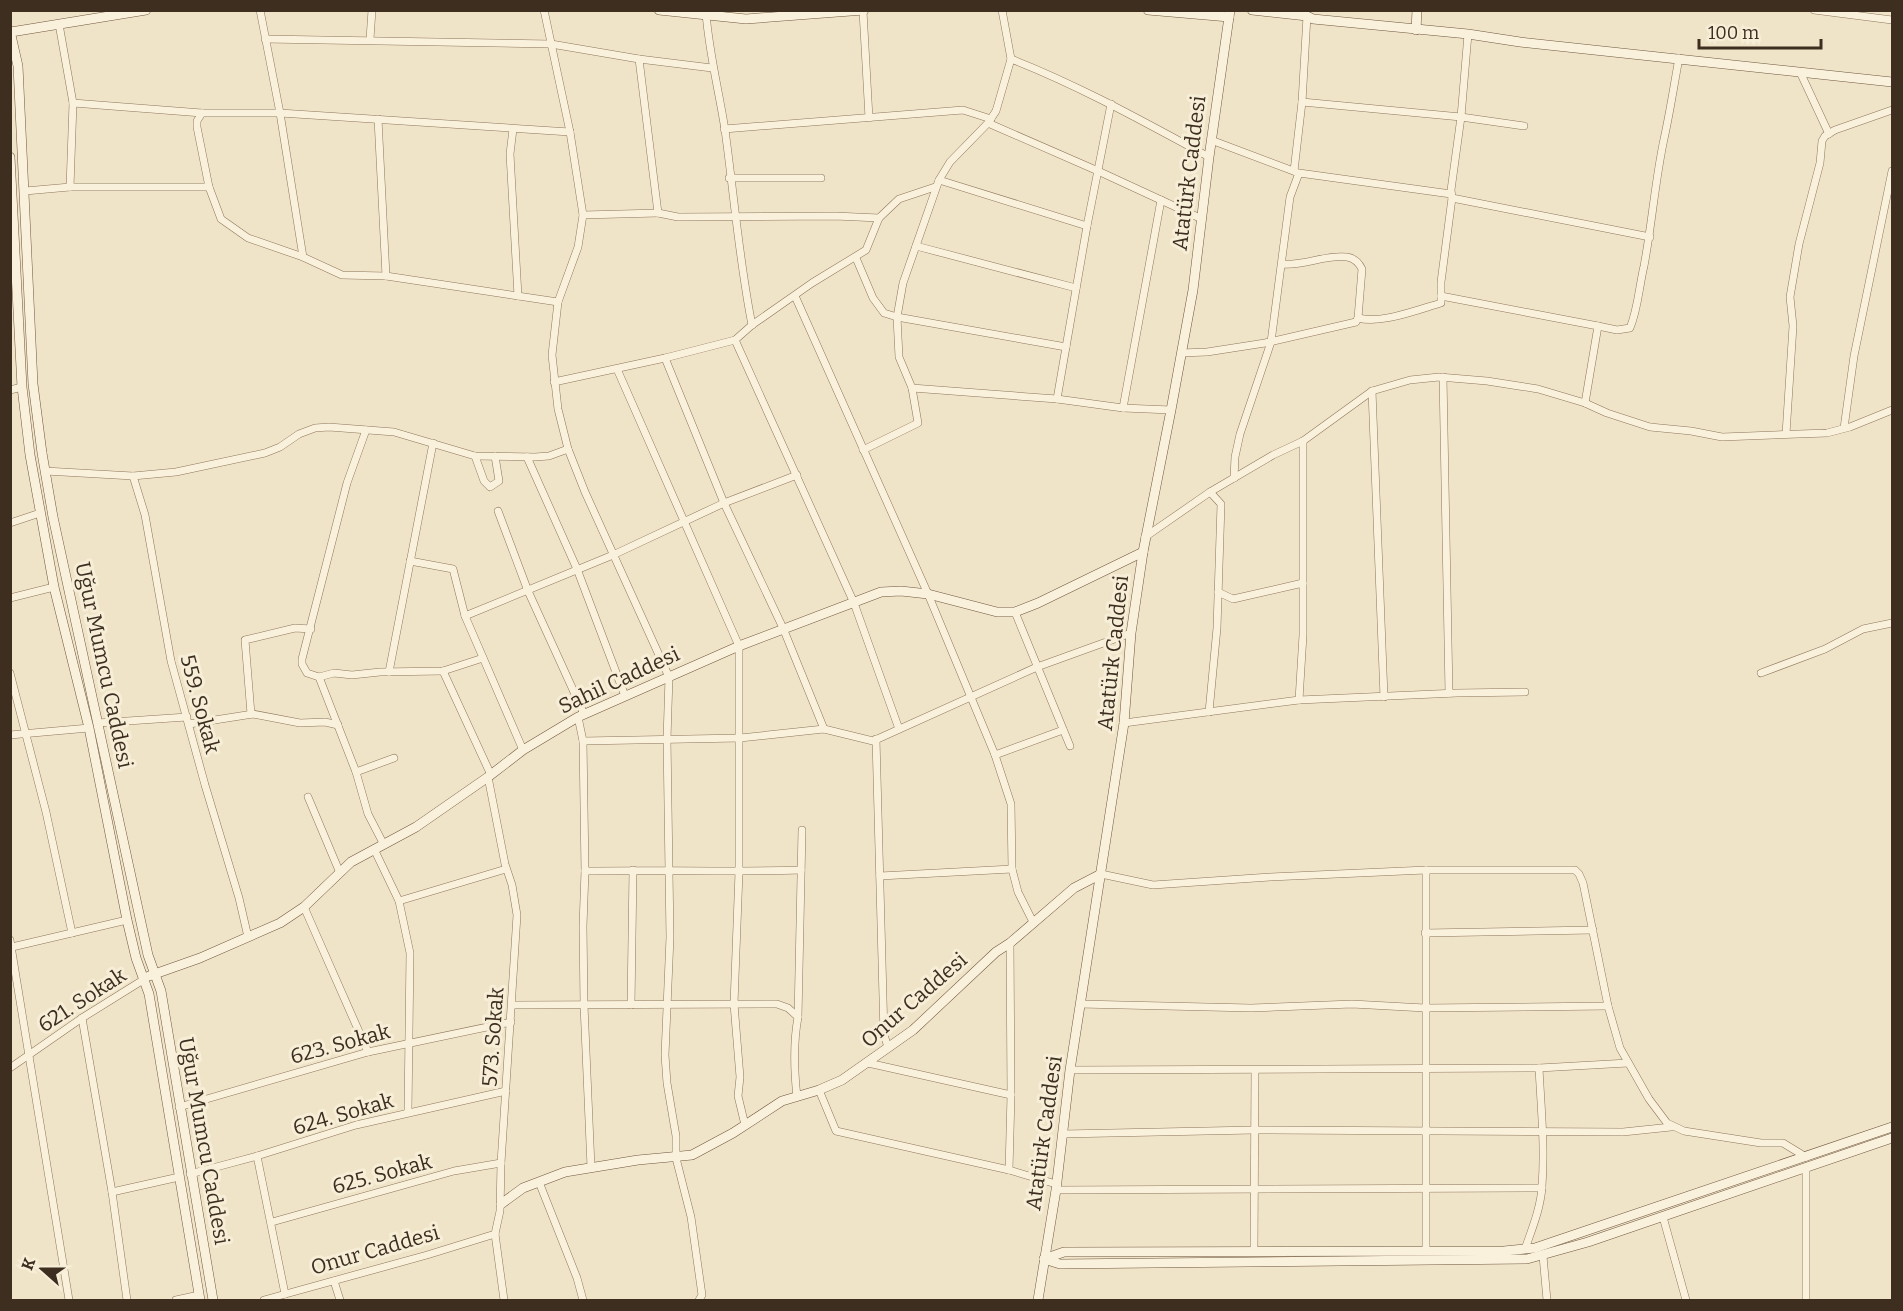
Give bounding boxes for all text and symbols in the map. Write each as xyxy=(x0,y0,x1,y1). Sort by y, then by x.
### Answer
scale bar xyxy=(1699,12,1820,50)
text: 100 m xyxy=(1708,22,1759,44)
street label: Atatürk Caddesi xyxy=(1167,94,1211,252)
street label: Uğur Mumcu Caddesi xyxy=(69,559,139,771)
street label: Atatürk Caddesi xyxy=(1092,574,1134,732)
street label: Sahil Caddesi xyxy=(554,641,684,719)
street label: 559. Sokak xyxy=(174,652,226,756)
street label: Onur Caddesi xyxy=(856,947,972,1053)
street label: 621. Sokak xyxy=(33,962,131,1038)
street label: 573. Sokak xyxy=(477,986,509,1088)
street label: 623. Sokak xyxy=(287,1018,393,1070)
street label: Uğur Mumcu Caddesi xyxy=(173,1035,235,1247)
street label: Atatürk Caddesi xyxy=(1020,1054,1068,1212)
street label: 624. Sokak xyxy=(290,1087,396,1141)
street label: 625. Sokak xyxy=(329,1148,435,1200)
street label: Onur Caddesi xyxy=(308,1219,442,1281)
north arrow xyxy=(12,1239,72,1299)
text: K xyxy=(18,1255,40,1273)

